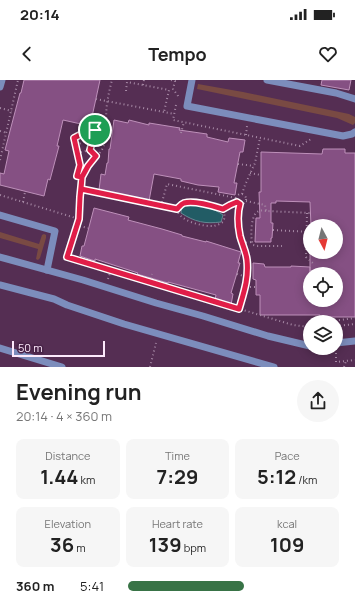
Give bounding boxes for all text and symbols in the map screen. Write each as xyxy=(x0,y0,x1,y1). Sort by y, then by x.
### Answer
text: 20:14 xyxy=(20,4,60,25)
text: Tempo xyxy=(148,42,207,66)
icon: back xyxy=(16,43,38,65)
icon: heart xyxy=(317,43,339,65)
pin xyxy=(78,113,112,147)
icon: arrive xyxy=(84,119,106,141)
north arrow xyxy=(303,219,343,259)
map controls xyxy=(303,219,343,355)
button: locate xyxy=(303,267,343,307)
button: layers xyxy=(303,315,343,355)
scale bar xyxy=(12,339,105,358)
text: 50 m xyxy=(18,340,43,355)
text: Evening run xyxy=(16,377,141,407)
button: share xyxy=(297,380,339,422)
text: 20:14 · 4 × 360 m xyxy=(16,407,112,425)
text: Distance xyxy=(45,448,90,463)
text: Time xyxy=(165,448,190,463)
text: Pace xyxy=(275,448,300,463)
text: 1.44 xyxy=(40,463,78,490)
text: 7:29 xyxy=(157,463,198,490)
text: 5:12 xyxy=(257,463,296,490)
text: km xyxy=(78,472,95,487)
text: /km xyxy=(296,472,317,487)
text: Elevation xyxy=(45,516,91,531)
text: Heart rate xyxy=(152,516,203,531)
text: kcal xyxy=(277,516,297,531)
text: 36 xyxy=(50,531,74,558)
text: 139 xyxy=(149,531,182,558)
text: 109 xyxy=(270,531,304,558)
text: m xyxy=(74,540,86,555)
text: bpm xyxy=(182,540,206,555)
text: 360 m xyxy=(16,577,54,595)
text: 5:41 xyxy=(80,577,104,595)

